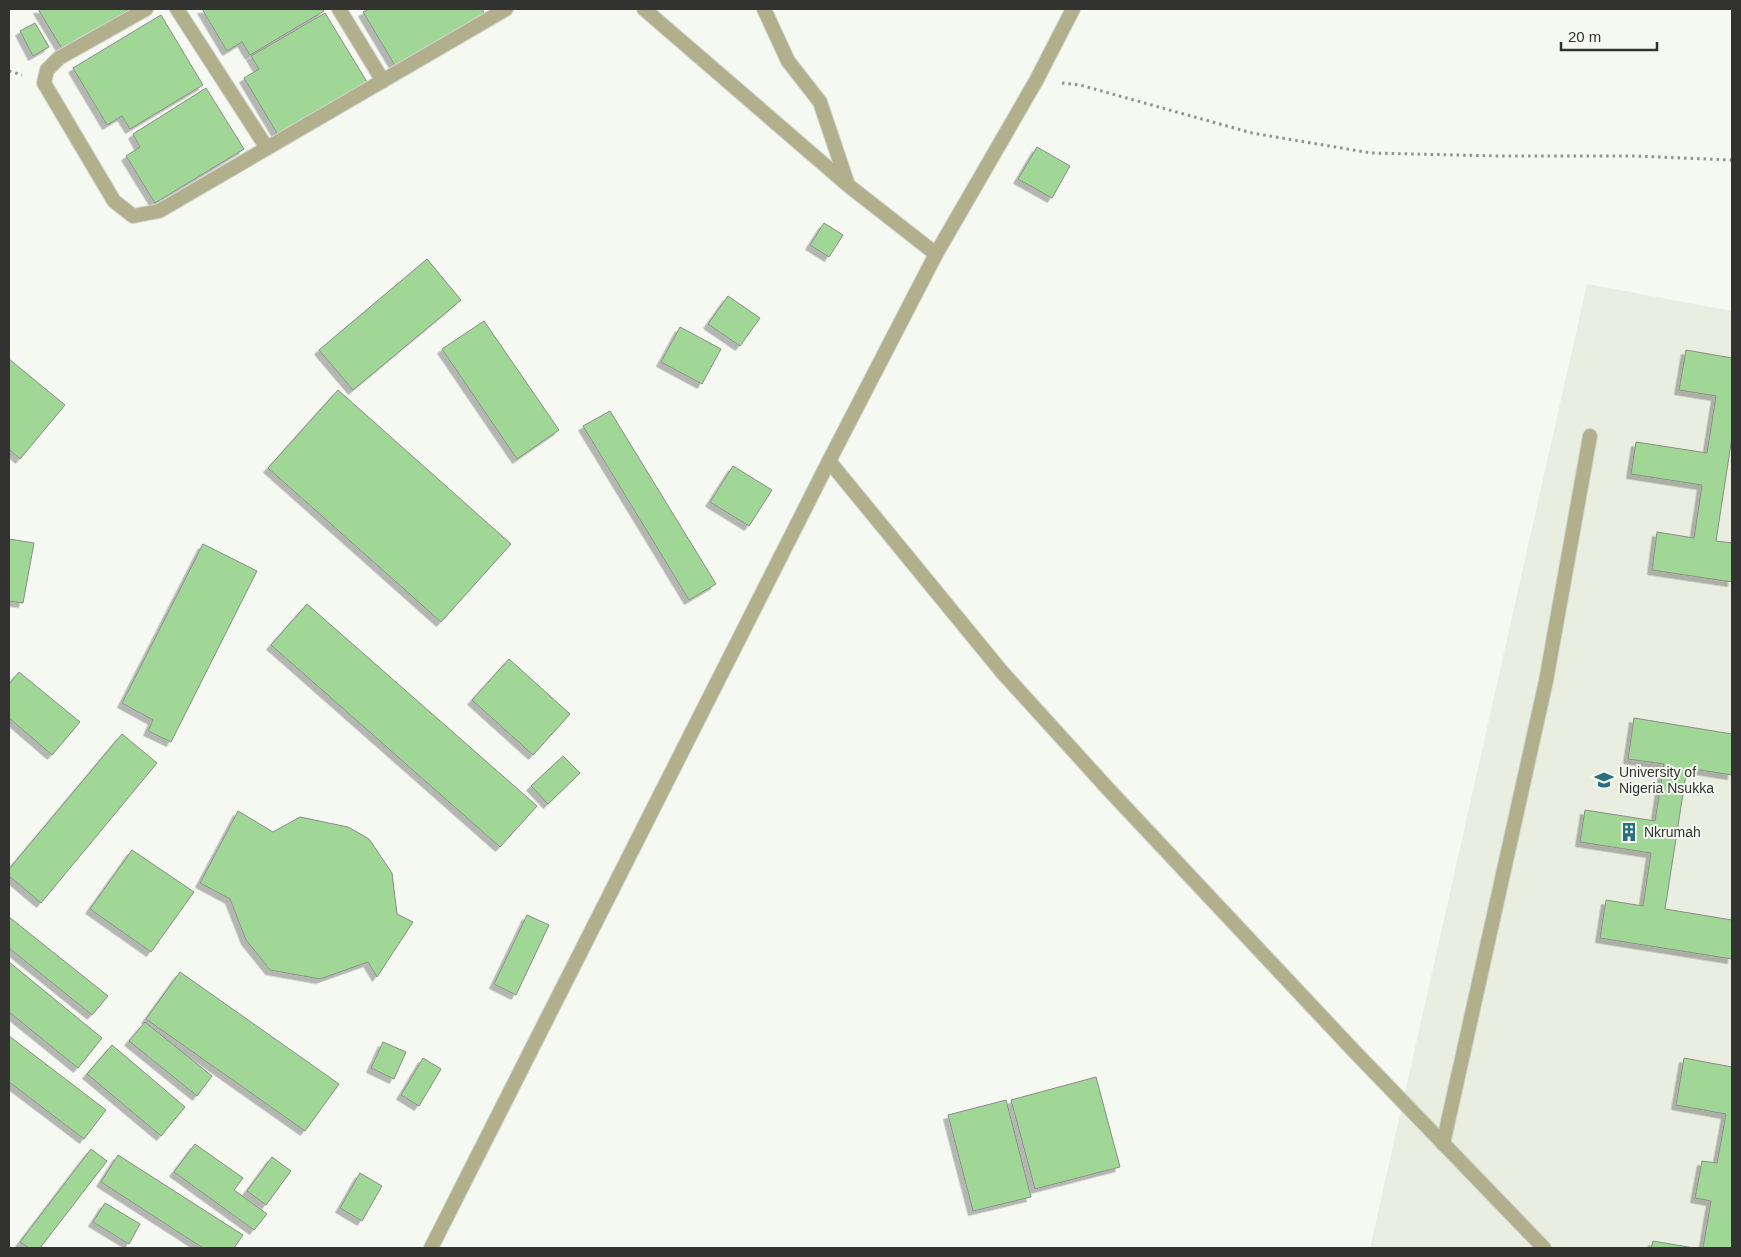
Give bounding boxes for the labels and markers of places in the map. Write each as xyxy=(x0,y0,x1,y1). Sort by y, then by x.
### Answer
place label: University of Nigeria Nsukka xyxy=(1619,764,1714,796)
school or university icon: University of Nigeria Nsukka xyxy=(1593,769,1615,791)
building icon: Nkrumah xyxy=(1618,821,1640,843)
place label: Nkrumah xyxy=(1644,824,1701,840)

